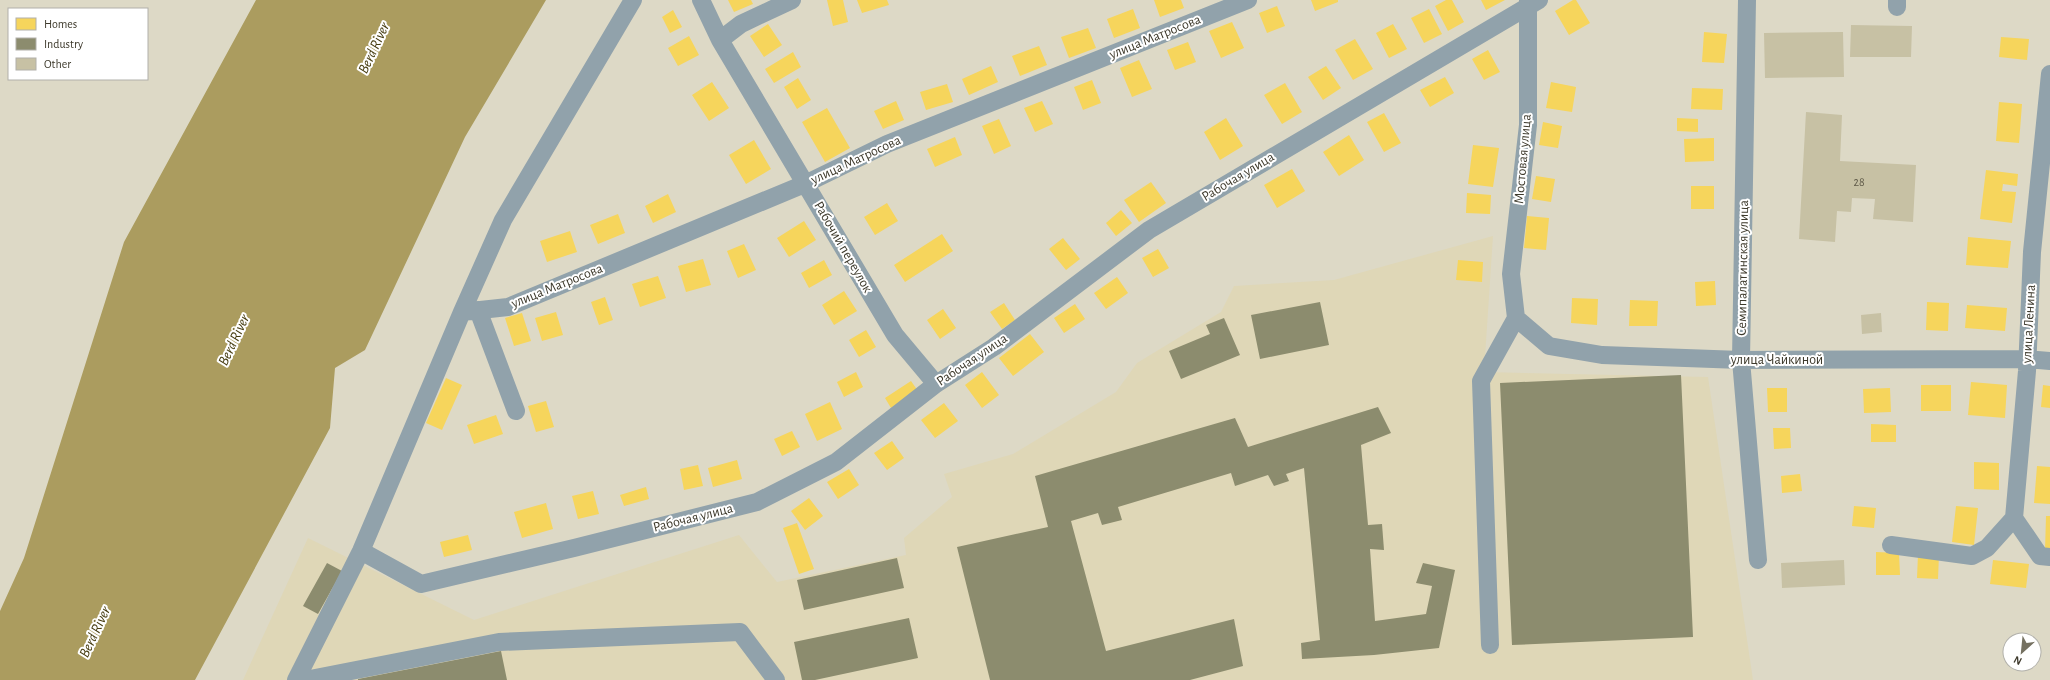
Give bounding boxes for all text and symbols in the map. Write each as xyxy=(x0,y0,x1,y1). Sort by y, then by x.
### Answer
legend xyxy=(8,8,148,80)
street label: улица Матросова xyxy=(1106,12,1203,62)
text: Homes xyxy=(44,18,77,30)
water label: Berd River xyxy=(356,19,393,76)
text: Industry xyxy=(44,38,83,51)
text: Other xyxy=(44,58,71,70)
street label: Мостовая улица xyxy=(1512,113,1534,204)
street label: улица Матросова xyxy=(808,133,904,187)
street label: Рабочая улица xyxy=(1199,150,1277,204)
house number: 28 xyxy=(1853,176,1865,188)
street label: Рабочий переулок xyxy=(811,199,875,296)
street label: Семипалатинская улица xyxy=(1735,199,1751,336)
street label: улица Матросова xyxy=(508,261,605,311)
street label: улица Ленина xyxy=(2020,284,2038,365)
water label: Berd River xyxy=(216,311,253,368)
street label: Рабочая улица xyxy=(934,331,1010,389)
street label: улица Чайкиной xyxy=(1730,353,1823,367)
street label: Рабочая улица xyxy=(652,501,735,535)
water label: Berd River xyxy=(77,603,114,660)
north arrow xyxy=(2002,632,2042,672)
text: N xyxy=(2012,654,2024,667)

